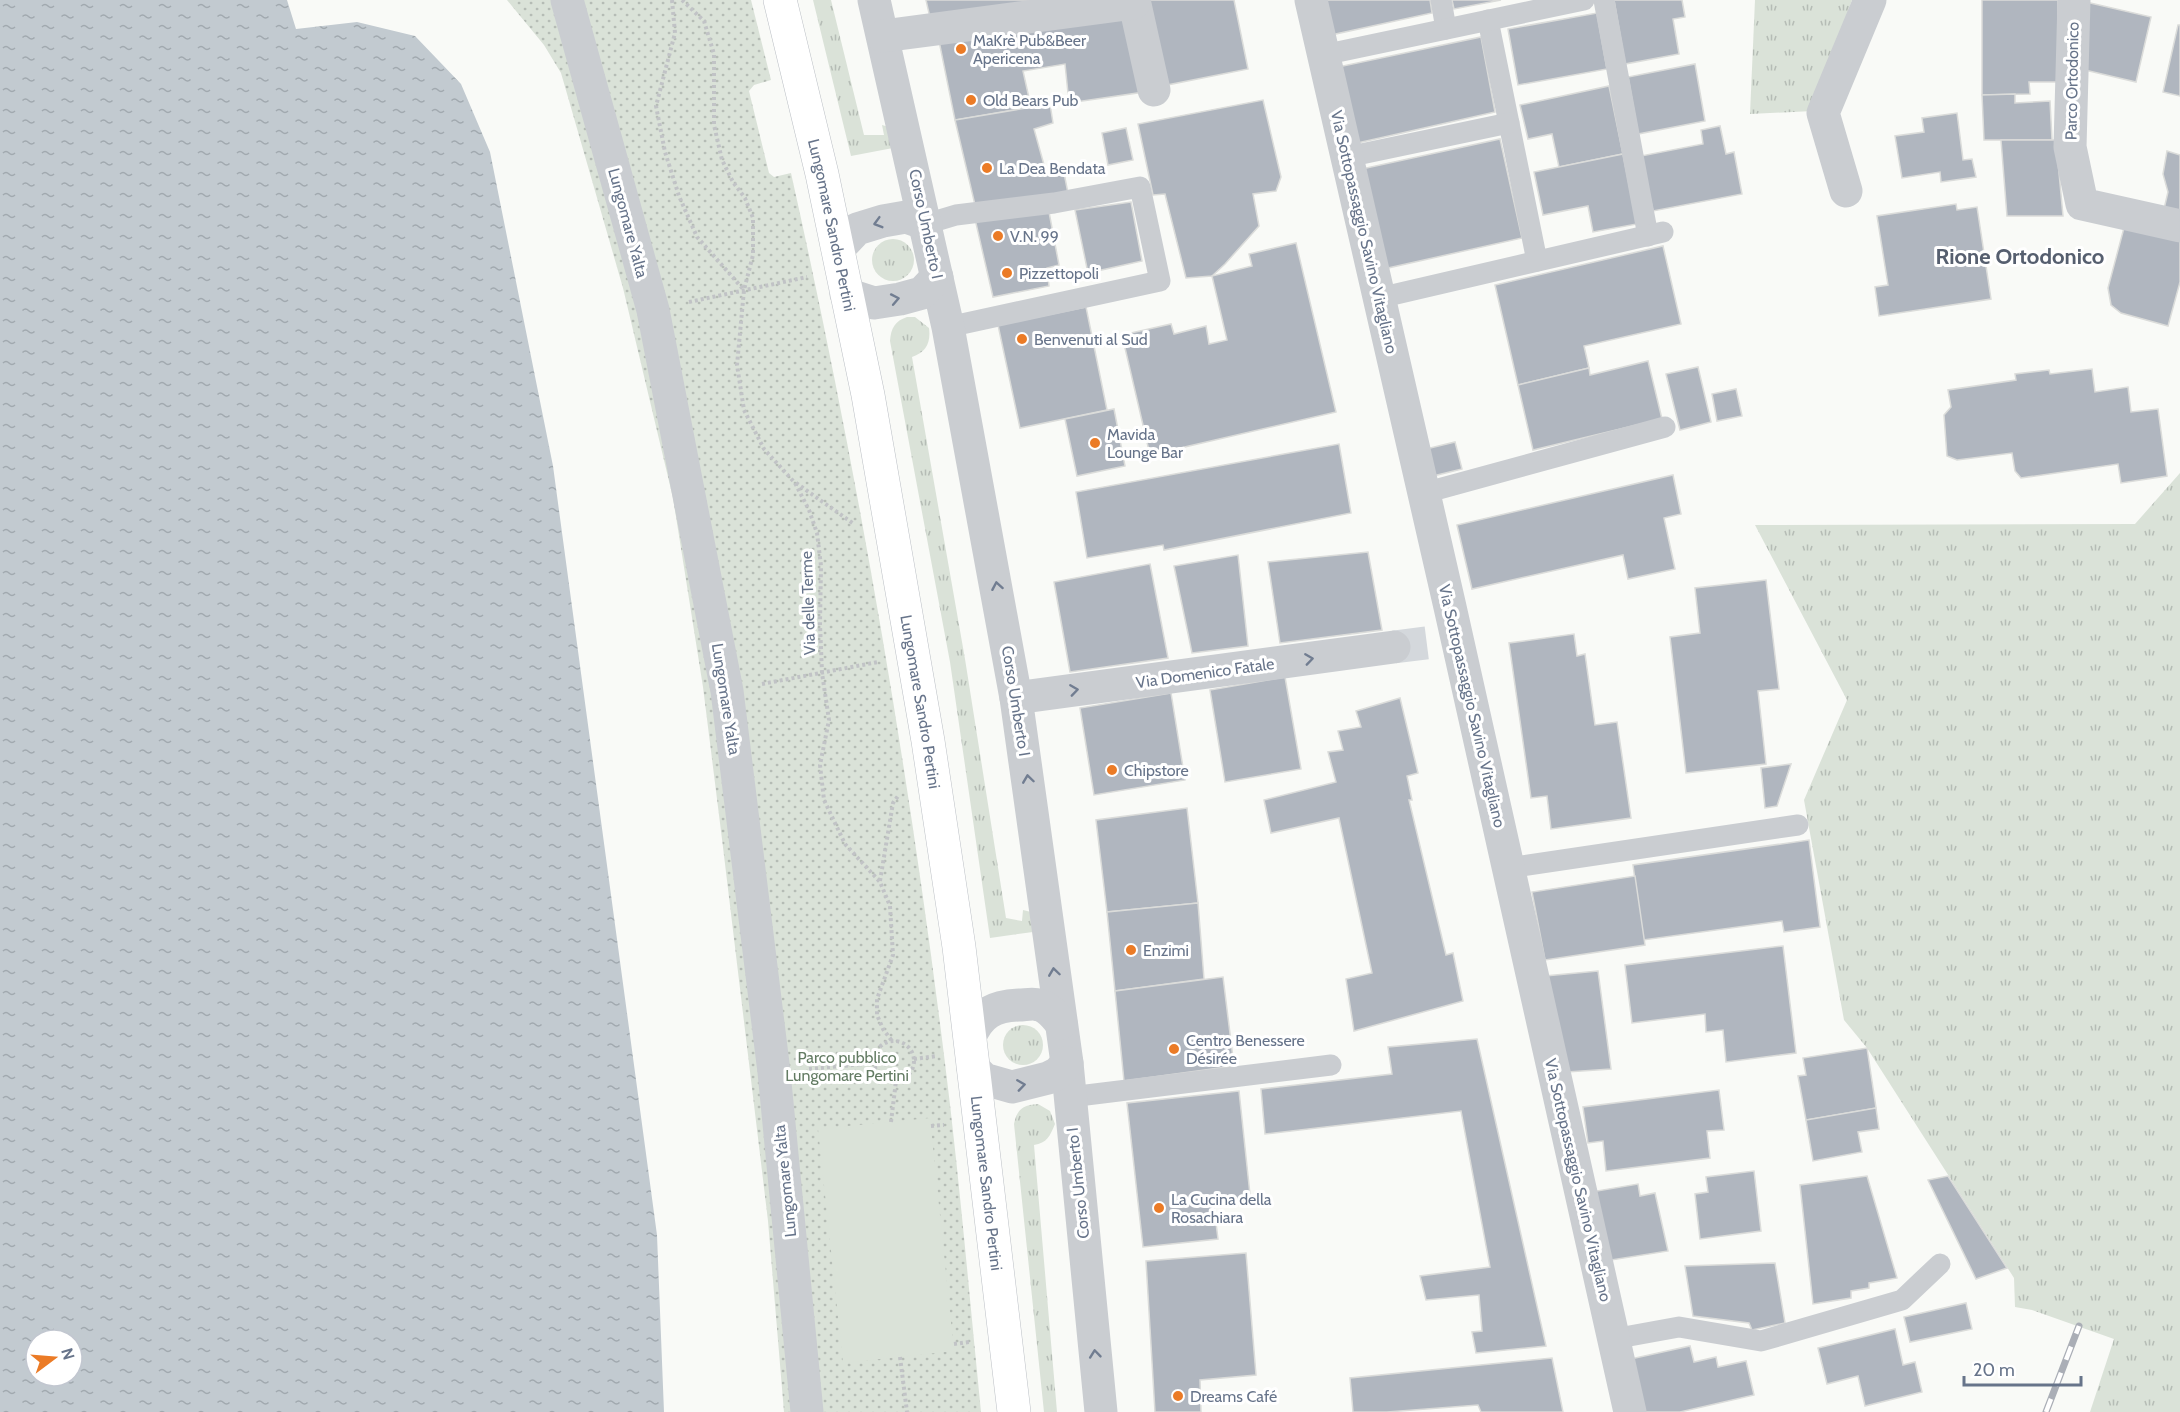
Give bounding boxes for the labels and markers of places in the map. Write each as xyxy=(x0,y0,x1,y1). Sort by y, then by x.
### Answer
place label: MaKrè Pub&Beer Apericena xyxy=(973,31,1087,68)
marker: MaKrè Pub&Beer Apericena xyxy=(954,42,968,56)
place label: Old Bears Pub xyxy=(983,91,1079,110)
marker: Old Bears Pub xyxy=(964,93,978,107)
place label: La Dea Bendata xyxy=(999,159,1106,178)
marker: La Dea Bendata xyxy=(980,161,994,175)
place label: V.N. 99 xyxy=(1010,227,1059,246)
marker: V.N. 99 xyxy=(991,229,1005,243)
place label: Pizzettopoli xyxy=(1019,264,1099,283)
marker: Pizzettopoli xyxy=(1000,266,1014,280)
place label: Benvenuti al Sud xyxy=(1034,330,1148,349)
marker: Benvenuti al Sud xyxy=(1015,332,1029,346)
place label: Mavida Lounge Bar xyxy=(1107,425,1184,462)
marker: Mavida Lounge Bar xyxy=(1088,436,1102,450)
place label: Chipstore xyxy=(1124,761,1189,780)
marker: Chipstore xyxy=(1105,763,1119,777)
place label: Enzimi xyxy=(1143,941,1189,960)
marker: Enzimi xyxy=(1124,943,1138,957)
place label: Centro Benessere Désirée xyxy=(1186,1031,1305,1068)
marker: Centro Benessere Désirée xyxy=(1167,1042,1181,1056)
place label: La Cucina della Rosachiara xyxy=(1171,1190,1272,1227)
marker: La Cucina della Rosachiara xyxy=(1152,1201,1166,1215)
place label: Dreams Café xyxy=(1190,1387,1277,1406)
marker: Dreams Café xyxy=(1171,1389,1185,1403)

